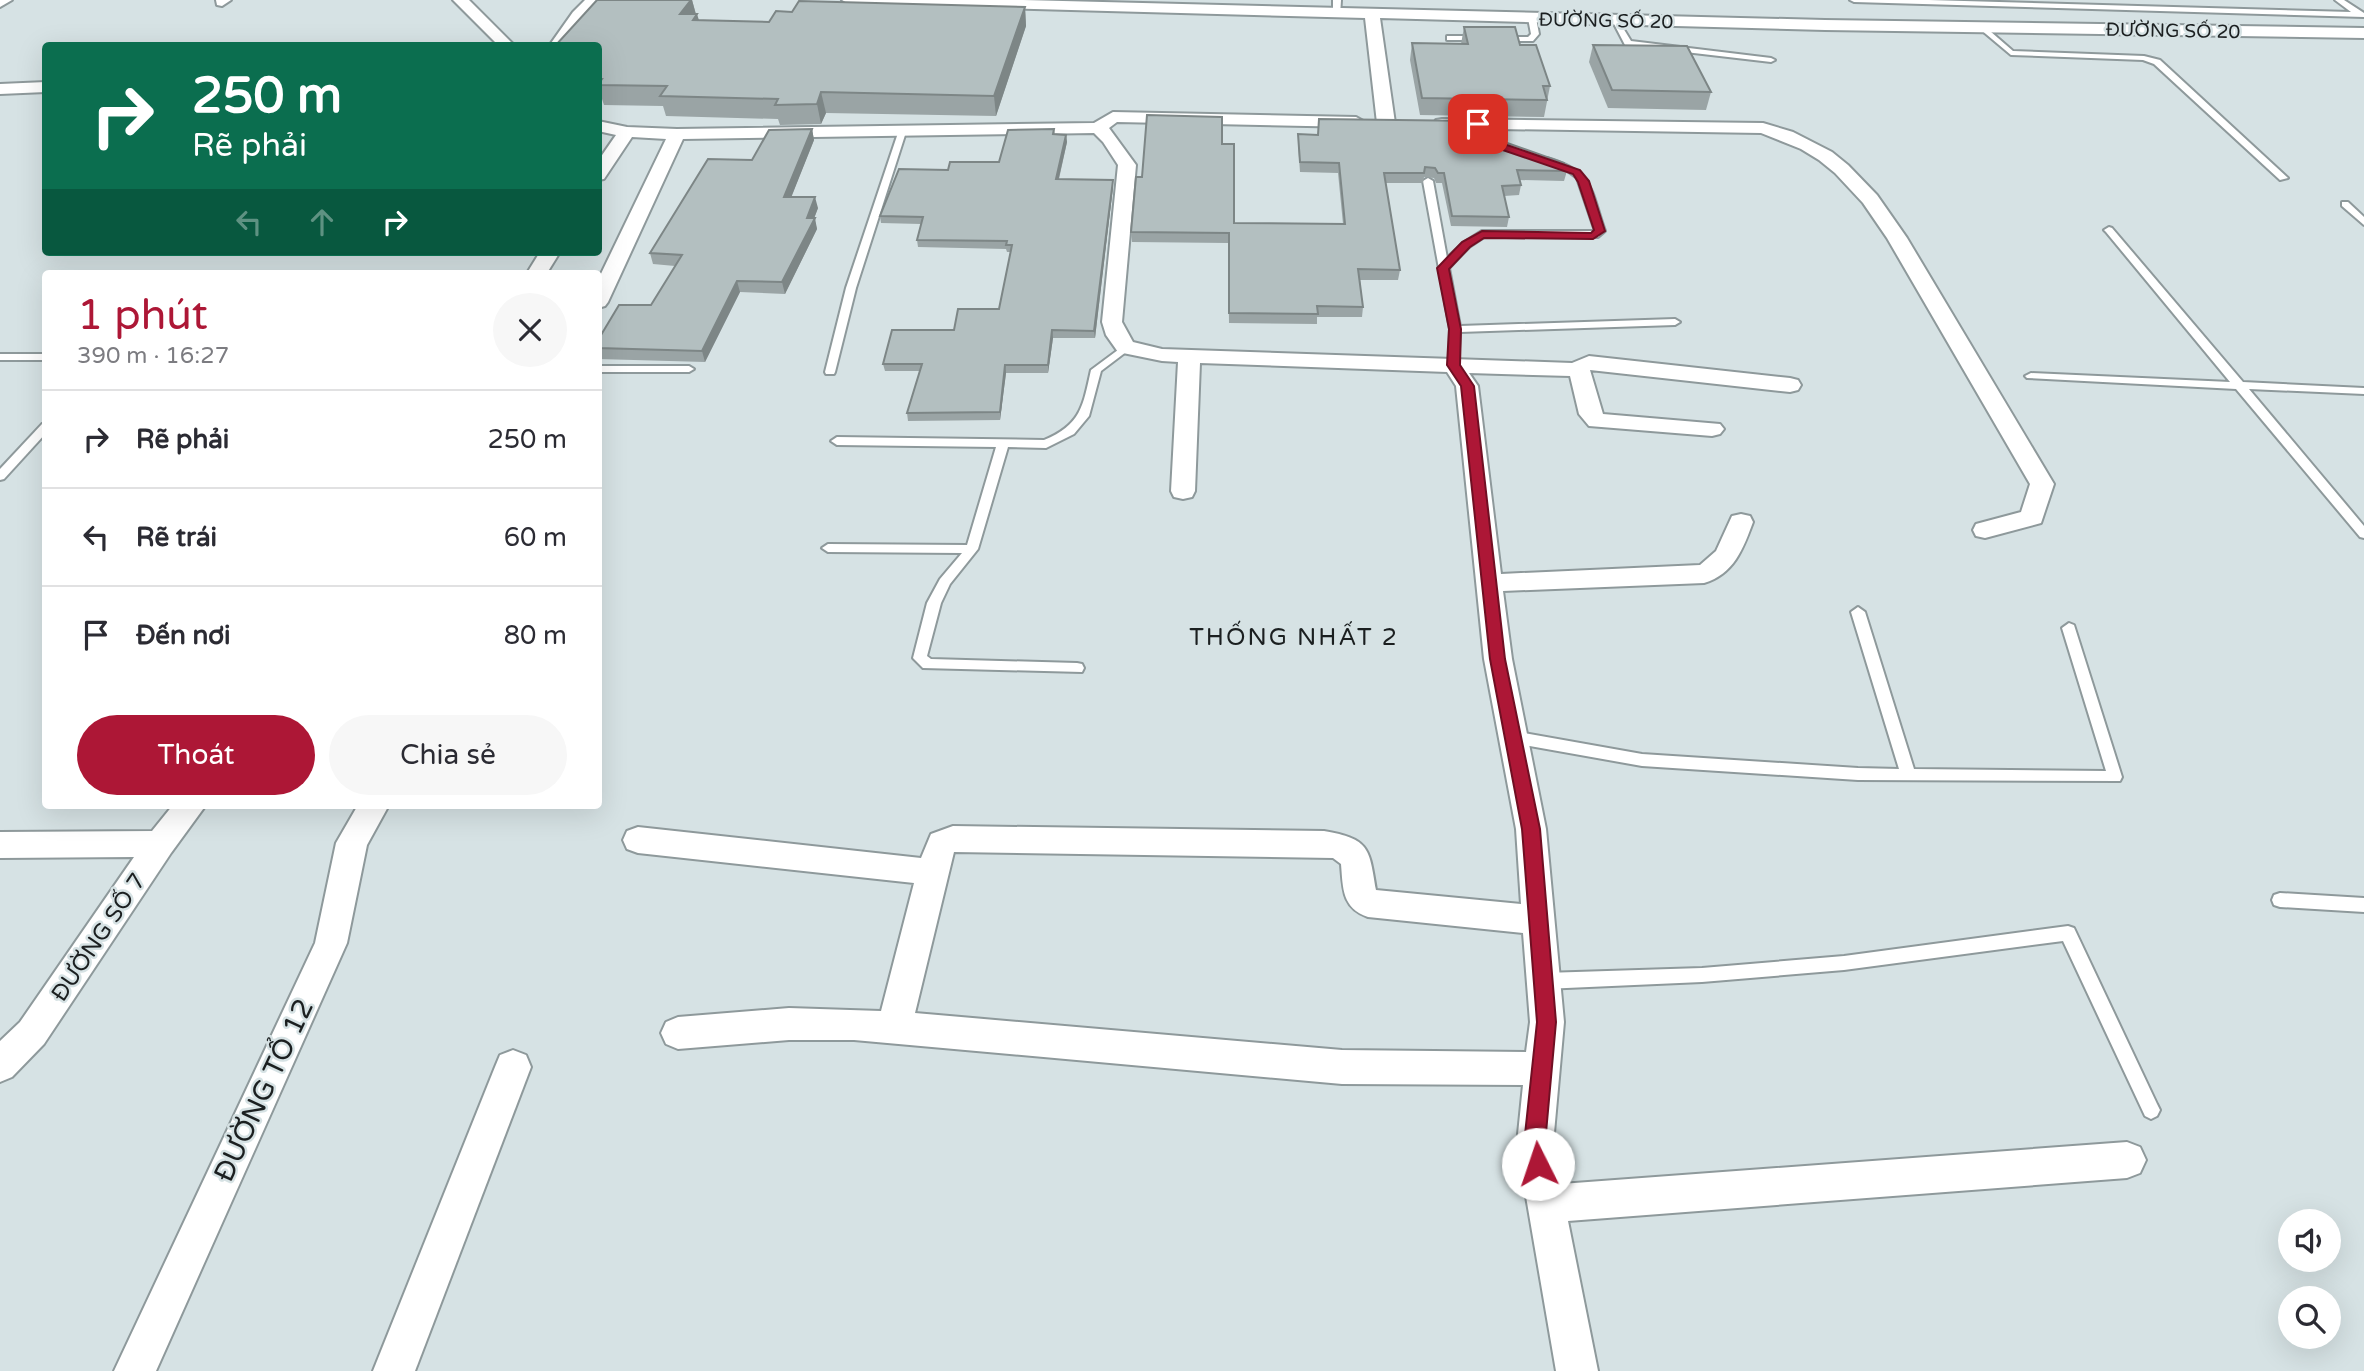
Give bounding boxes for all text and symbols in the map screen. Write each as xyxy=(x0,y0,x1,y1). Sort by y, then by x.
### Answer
street label: ĐƯỜNG SỐ 20 xyxy=(1538,7,1674,33)
street label: ĐƯỜNG SỐ 20 xyxy=(2105,17,2241,43)
text: 250 m xyxy=(192,67,342,126)
icon: right xyxy=(77,70,168,161)
pin xyxy=(1448,94,1508,154)
icon: arrive xyxy=(1459,105,1497,143)
text: Rẽ phải xyxy=(192,127,307,165)
icon: left xyxy=(230,203,268,241)
icon: ahead xyxy=(303,203,341,241)
icon: right xyxy=(376,203,414,241)
text: 1 phút xyxy=(77,290,208,341)
button: close xyxy=(493,293,567,367)
text: 390 m · 16:27 xyxy=(77,342,229,370)
icon: right xyxy=(77,420,115,458)
text: Rẽ phải xyxy=(136,424,229,455)
text: 250 m xyxy=(487,424,567,455)
icon: left xyxy=(77,518,115,556)
text: Rẽ trái xyxy=(136,522,217,553)
text: 60 m xyxy=(504,522,567,553)
icon: arrive xyxy=(77,616,115,654)
text: Đến nơi xyxy=(136,620,231,651)
text: 80 m xyxy=(504,620,567,651)
district label: THỐNG NHẤT 2 xyxy=(1189,620,1399,652)
button: Thoát xyxy=(77,715,315,795)
button: Chia sẻ xyxy=(329,715,567,795)
street label: ĐƯỜNG SỐ 7 xyxy=(44,867,152,1007)
street label: ĐƯỜNG TỔ 12 xyxy=(203,992,321,1187)
position arrow xyxy=(1501,1127,1575,1201)
map controls xyxy=(2278,1209,2341,1349)
button: sound xyxy=(2278,1209,2341,1272)
button: search xyxy=(2278,1286,2341,1349)

